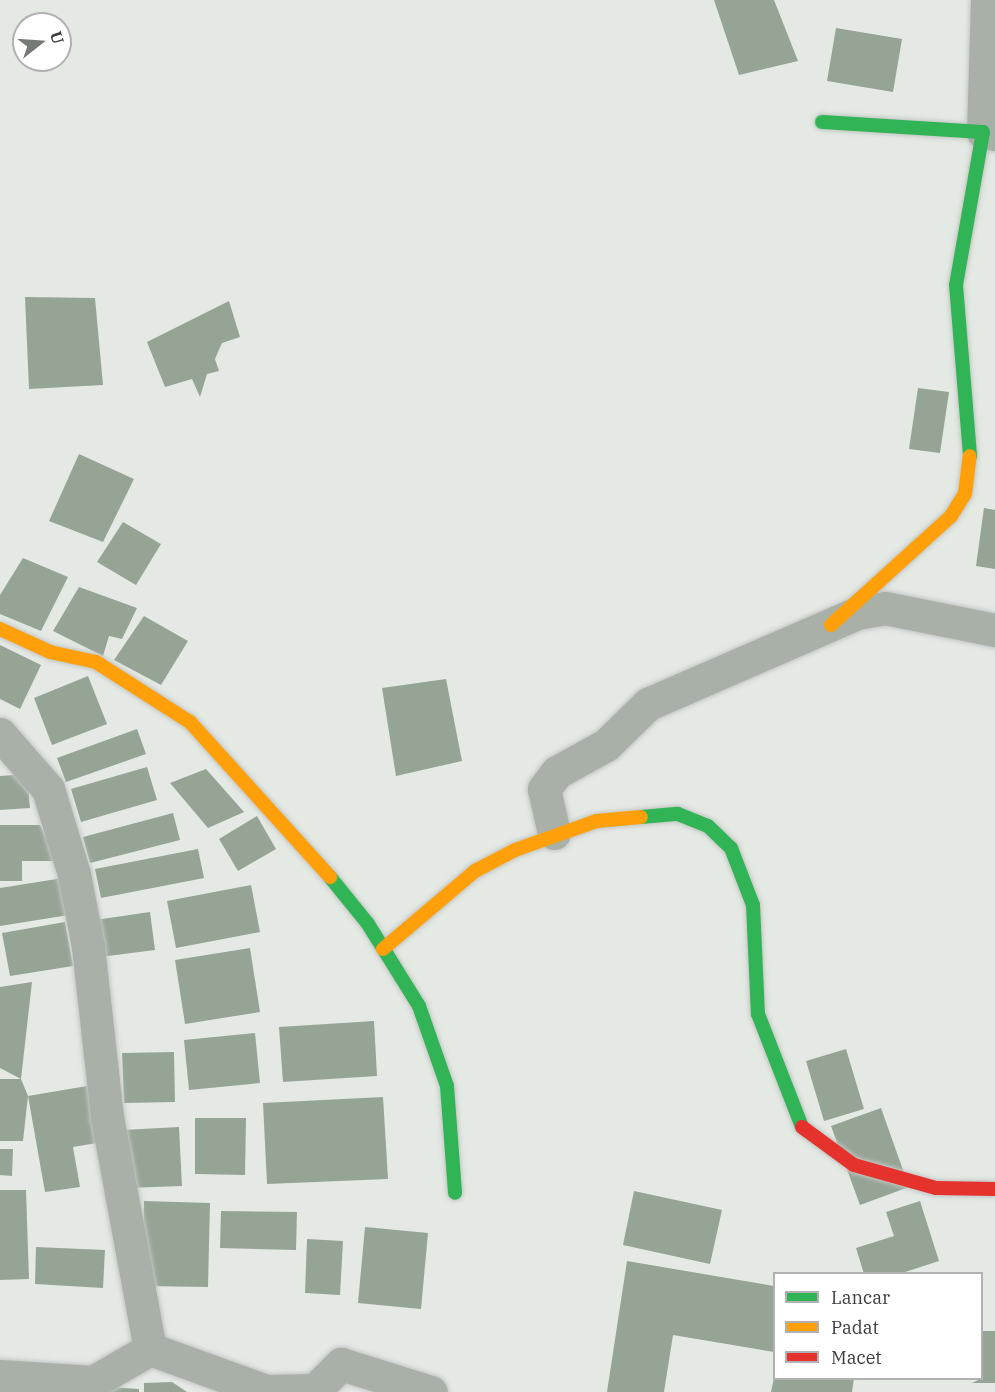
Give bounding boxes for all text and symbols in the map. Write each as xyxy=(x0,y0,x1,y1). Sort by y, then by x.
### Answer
north arrow xyxy=(12,12,72,72)
text: U xyxy=(46,29,69,46)
legend xyxy=(773,1272,983,1380)
text: Lancar xyxy=(831,1286,890,1309)
text: Padat xyxy=(831,1316,879,1339)
text: Macet xyxy=(831,1346,882,1369)

